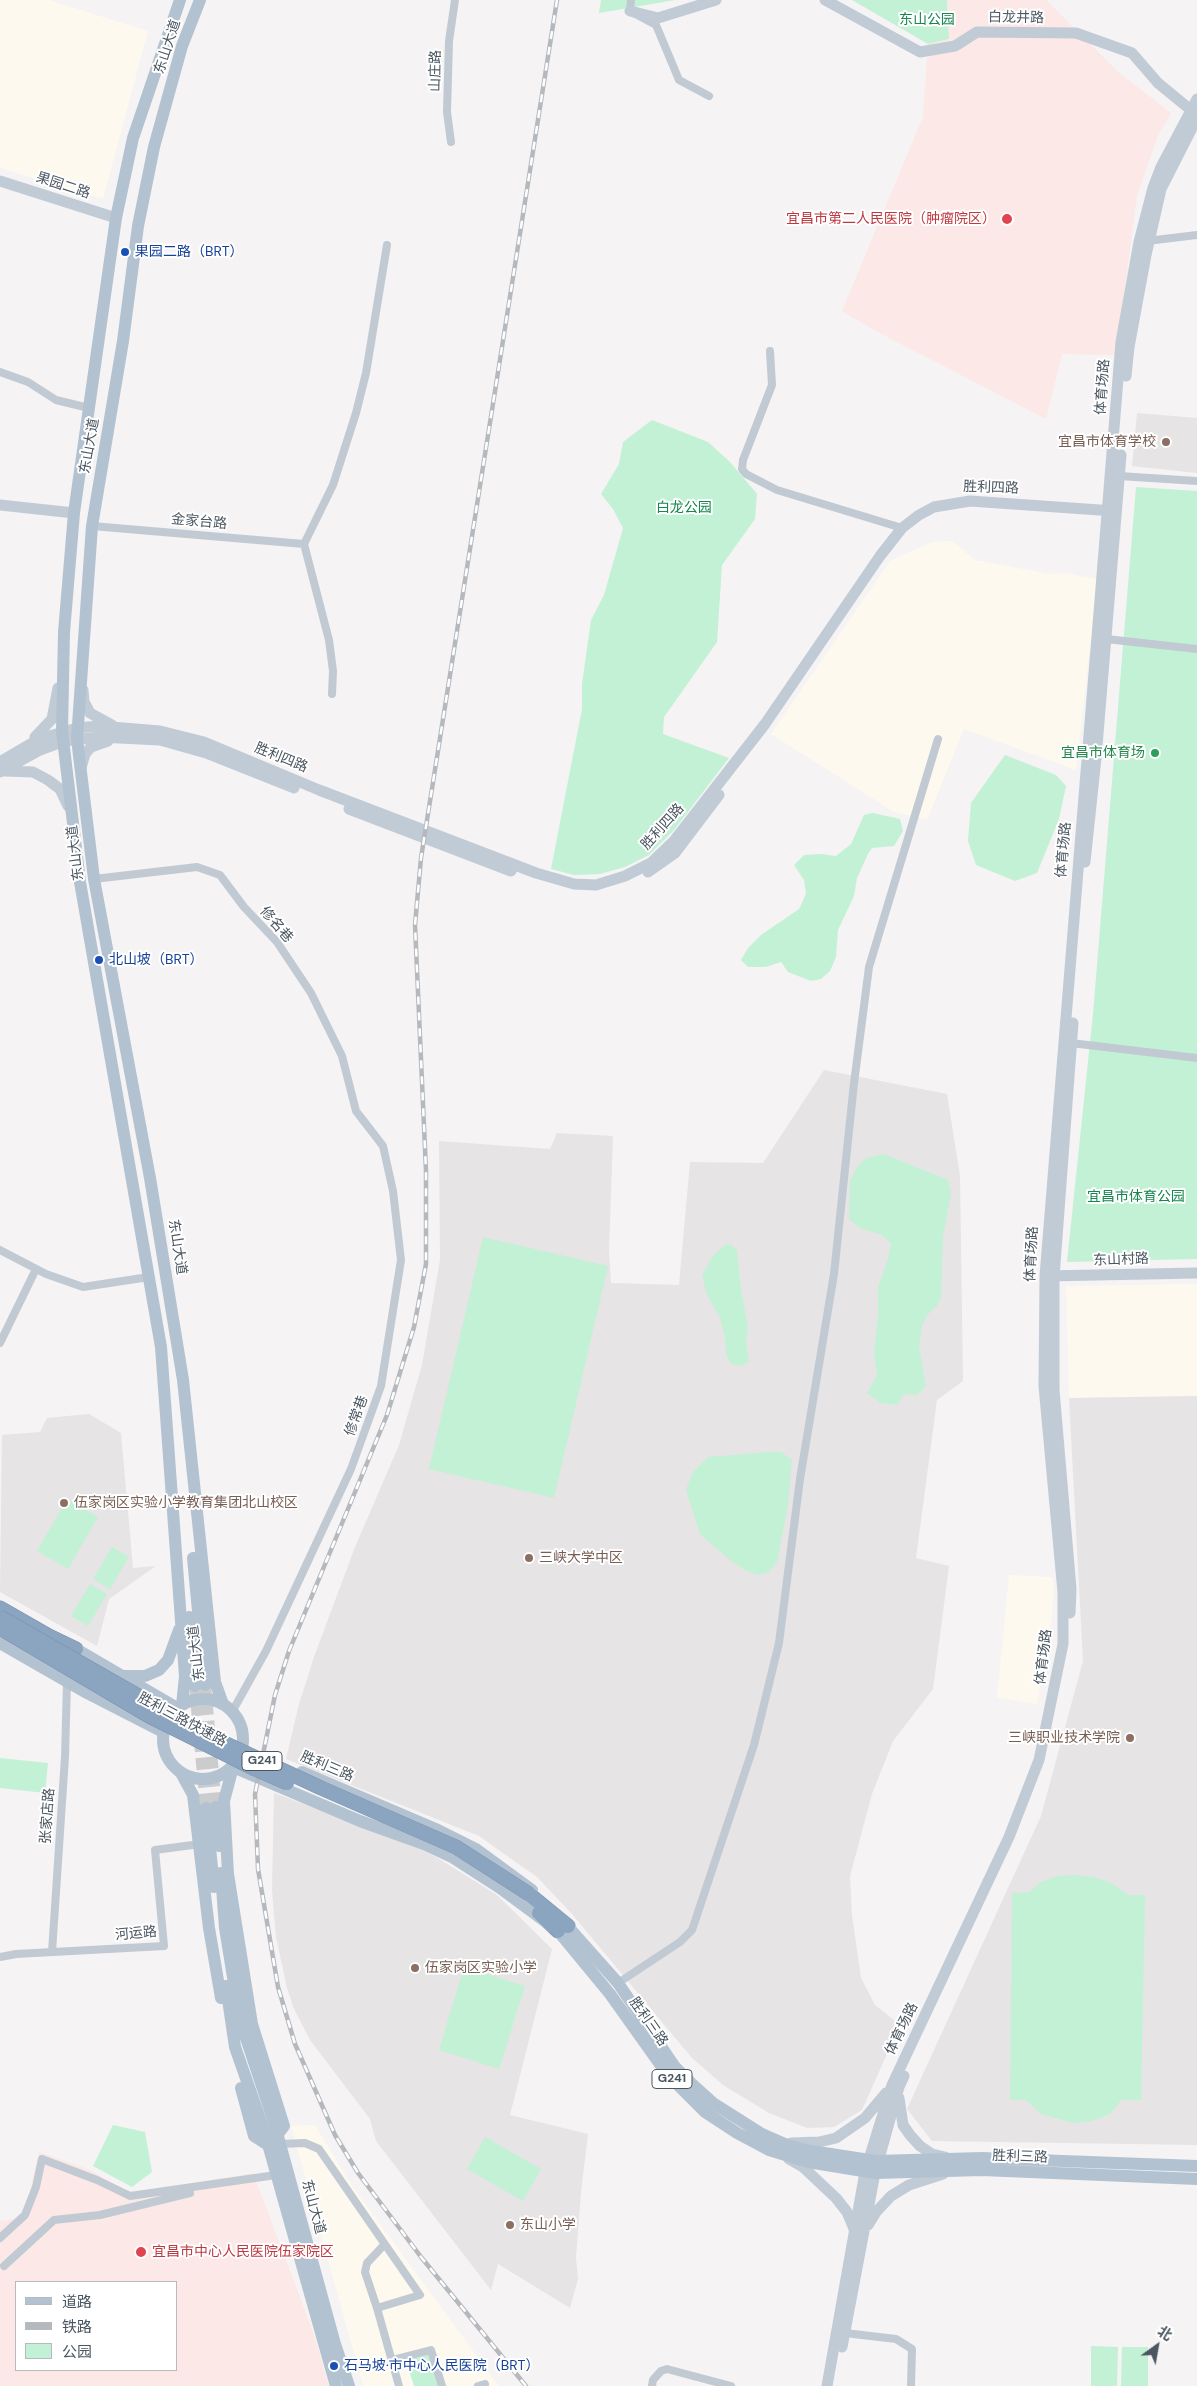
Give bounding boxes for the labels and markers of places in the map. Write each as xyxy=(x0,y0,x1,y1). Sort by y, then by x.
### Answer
place label: 宜昌市第二人民医院（肿瘤院区） xyxy=(786,211,996,227)
marker: 宜昌市第二人民医院（肿瘤院区） xyxy=(1000,212,1014,226)
place label: 果园二路（BRT） xyxy=(135,244,244,260)
marker: 果园二路（BRT） xyxy=(119,246,131,258)
place label: 宜昌市体育学校 xyxy=(1058,434,1156,450)
marker: 宜昌市体育学校 xyxy=(1160,436,1172,448)
place label: 宜昌市体育场 xyxy=(1061,745,1145,761)
marker: 宜昌市体育场 xyxy=(1149,747,1161,759)
place label: 北山坡（BRT） xyxy=(109,952,204,968)
marker: 北山坡（BRT） xyxy=(93,954,105,966)
place label: 伍家岗区实验小学教育集团北山校区 xyxy=(74,1495,298,1511)
marker: 伍家岗区实验小学教育集团北山校区 xyxy=(58,1497,70,1509)
place label: 三峡大学中区 xyxy=(539,1550,623,1566)
marker: 三峡大学中区 xyxy=(523,1552,535,1564)
place label: 三峡职业技术学院 xyxy=(1008,1730,1120,1746)
marker: 三峡职业技术学院 xyxy=(1124,1732,1136,1744)
place label: 伍家岗区实验小学 xyxy=(425,1960,537,1976)
marker: 伍家岗区实验小学 xyxy=(409,1962,421,1974)
place label: 东山小学 xyxy=(520,2217,576,2233)
marker: 东山小学 xyxy=(504,2219,516,2231)
place label: 宜昌市中心人民医院伍家院区 xyxy=(152,2244,334,2260)
marker: 宜昌市中心人民医院伍家院区 xyxy=(134,2245,148,2259)
place label: 石马坡·市中心人民医院（BRT） xyxy=(344,2358,539,2374)
marker: 石马坡·市中心人民医院（BRT） xyxy=(328,2360,340,2372)

